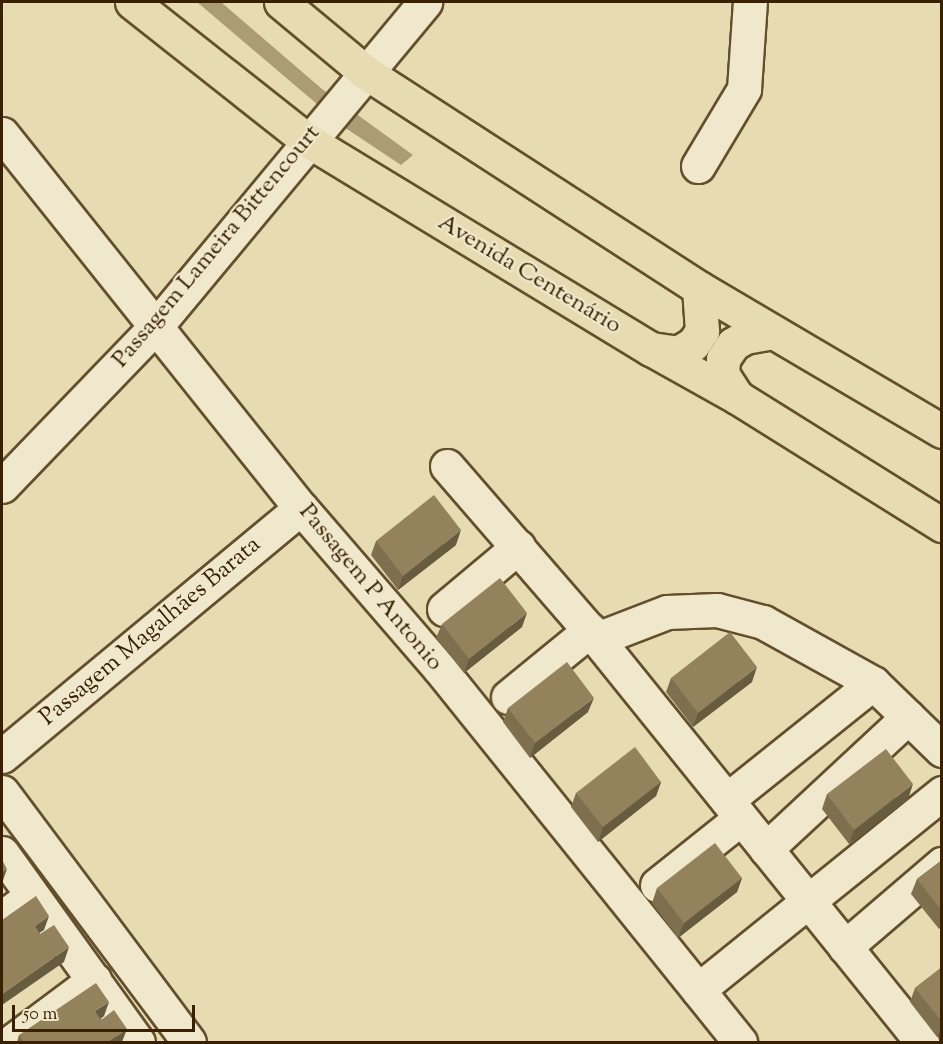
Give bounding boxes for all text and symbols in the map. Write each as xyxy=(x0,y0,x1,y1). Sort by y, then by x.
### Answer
street label: Passagem Lameira Bittencourt xyxy=(107,120,327,374)
street label: Avenida Centenário xyxy=(432,209,626,341)
street label: Passagem P Antonio xyxy=(292,499,448,677)
street label: Passagem Magalhães Barata xyxy=(35,531,267,733)
scale bar xyxy=(15,993,198,1031)
text: 50 m xyxy=(23,1002,57,1028)

